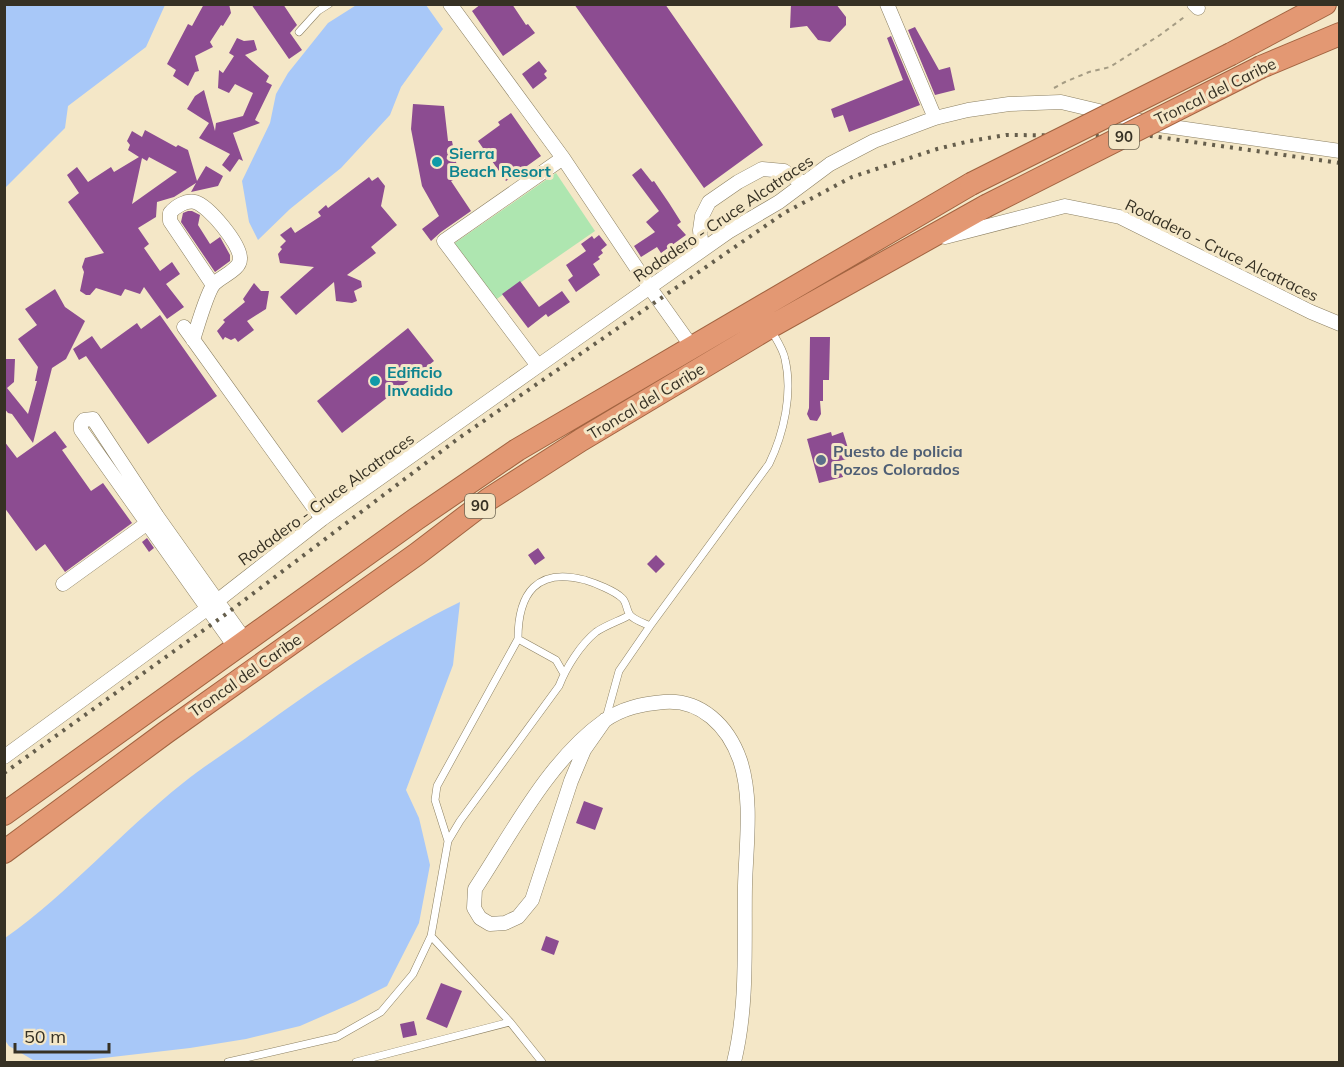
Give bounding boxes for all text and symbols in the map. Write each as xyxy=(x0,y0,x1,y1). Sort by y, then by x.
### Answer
street label: Troncal del Caribe xyxy=(1151,53,1279,129)
road number: 90 xyxy=(1109,125,1139,149)
place label: Sierra Beach Resort xyxy=(449,143,551,181)
street label: Rodadero - Cruce Alcatraces xyxy=(629,150,817,286)
marker: Sierra Beach Resort xyxy=(430,155,444,169)
street label: Rodadero - Cruce Alcatraces xyxy=(1122,194,1322,306)
street label: Troncal del Caribe xyxy=(584,358,708,444)
place label: Edificio Invadido xyxy=(387,362,453,400)
marker: Edificio Invadido xyxy=(368,374,382,388)
street label: Rodadero - Cruce Alcatraces xyxy=(234,428,418,570)
place label: Puesto de policia Pozos Colorados xyxy=(833,441,963,479)
marker: Puesto de policia Pozos Colorados xyxy=(814,453,828,467)
road number: 90 xyxy=(465,494,495,518)
street label: Troncal del Caribe xyxy=(185,629,305,721)
scale bar xyxy=(15,1016,110,1054)
text: 50 m xyxy=(24,1025,66,1048)

